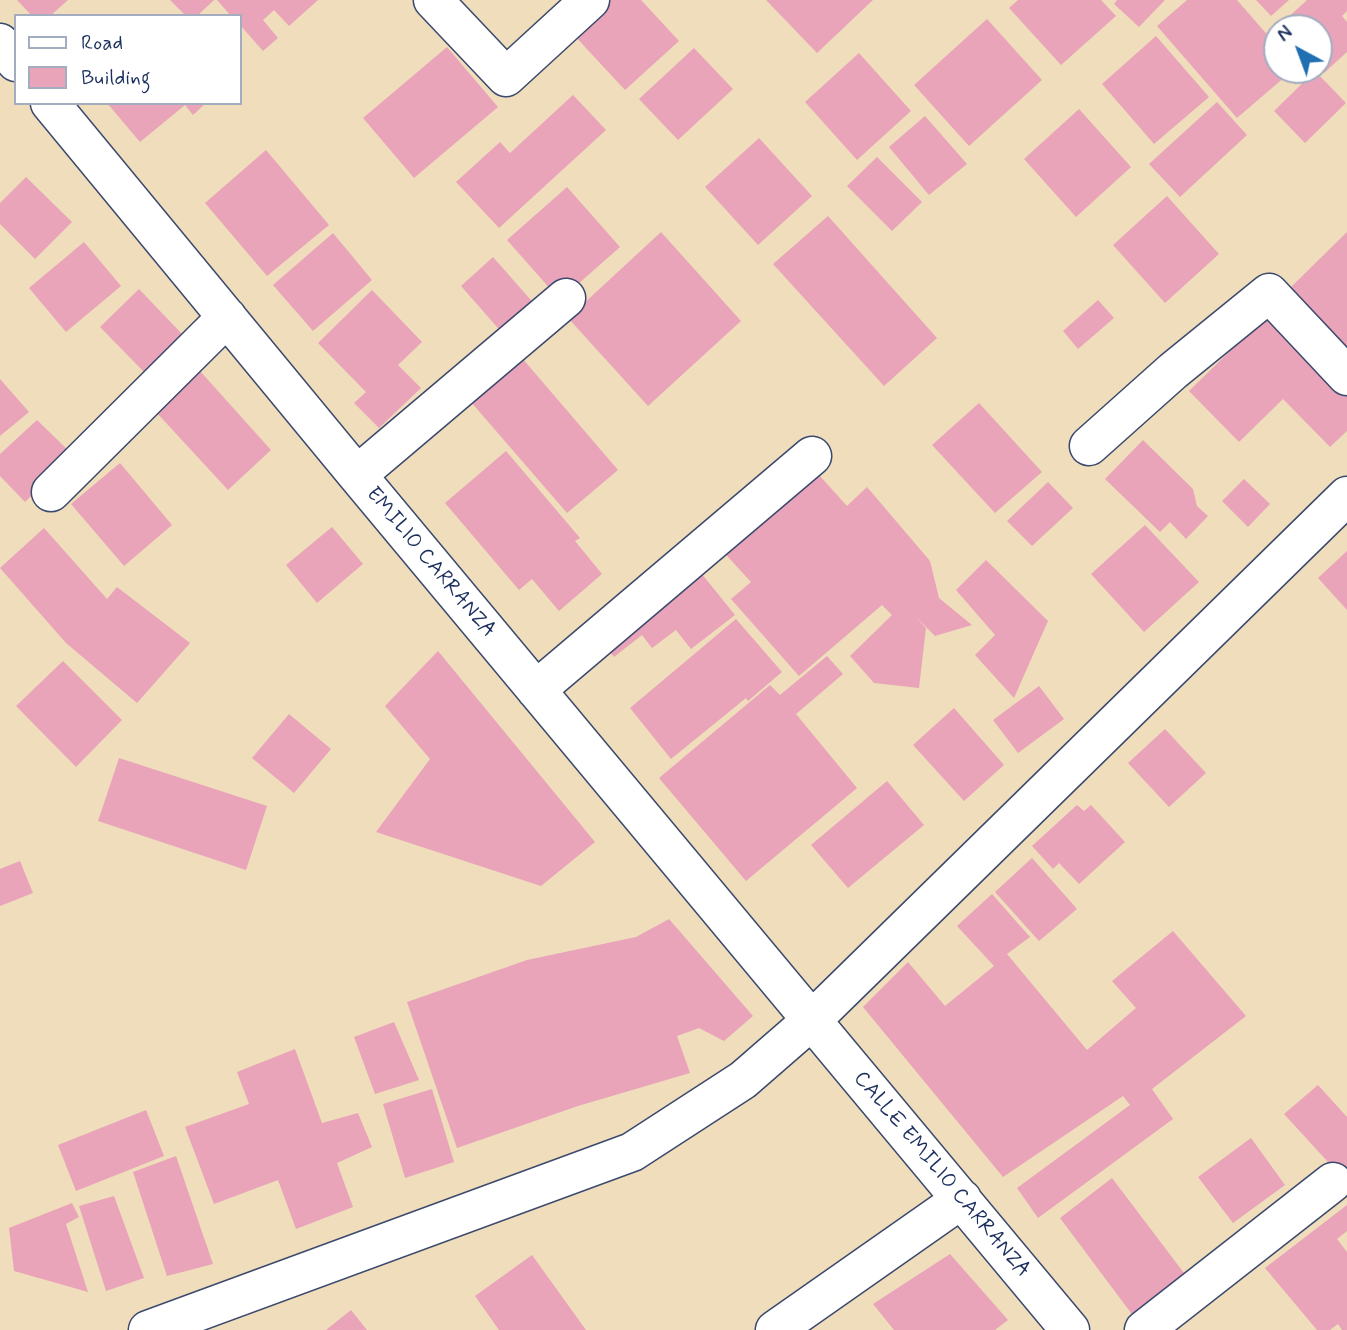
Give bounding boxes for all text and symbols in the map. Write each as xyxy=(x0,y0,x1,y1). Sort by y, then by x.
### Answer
legend xyxy=(14,14,242,105)
north arrow xyxy=(1263,14,1333,84)
text: N xyxy=(1272,21,1298,48)
text: Road xyxy=(81,29,123,57)
text: Building xyxy=(81,64,151,92)
street label: EMILIO CARRANZA xyxy=(360,483,500,643)
street label: CALLE EMILIO CARRANZA xyxy=(847,1067,1035,1283)

